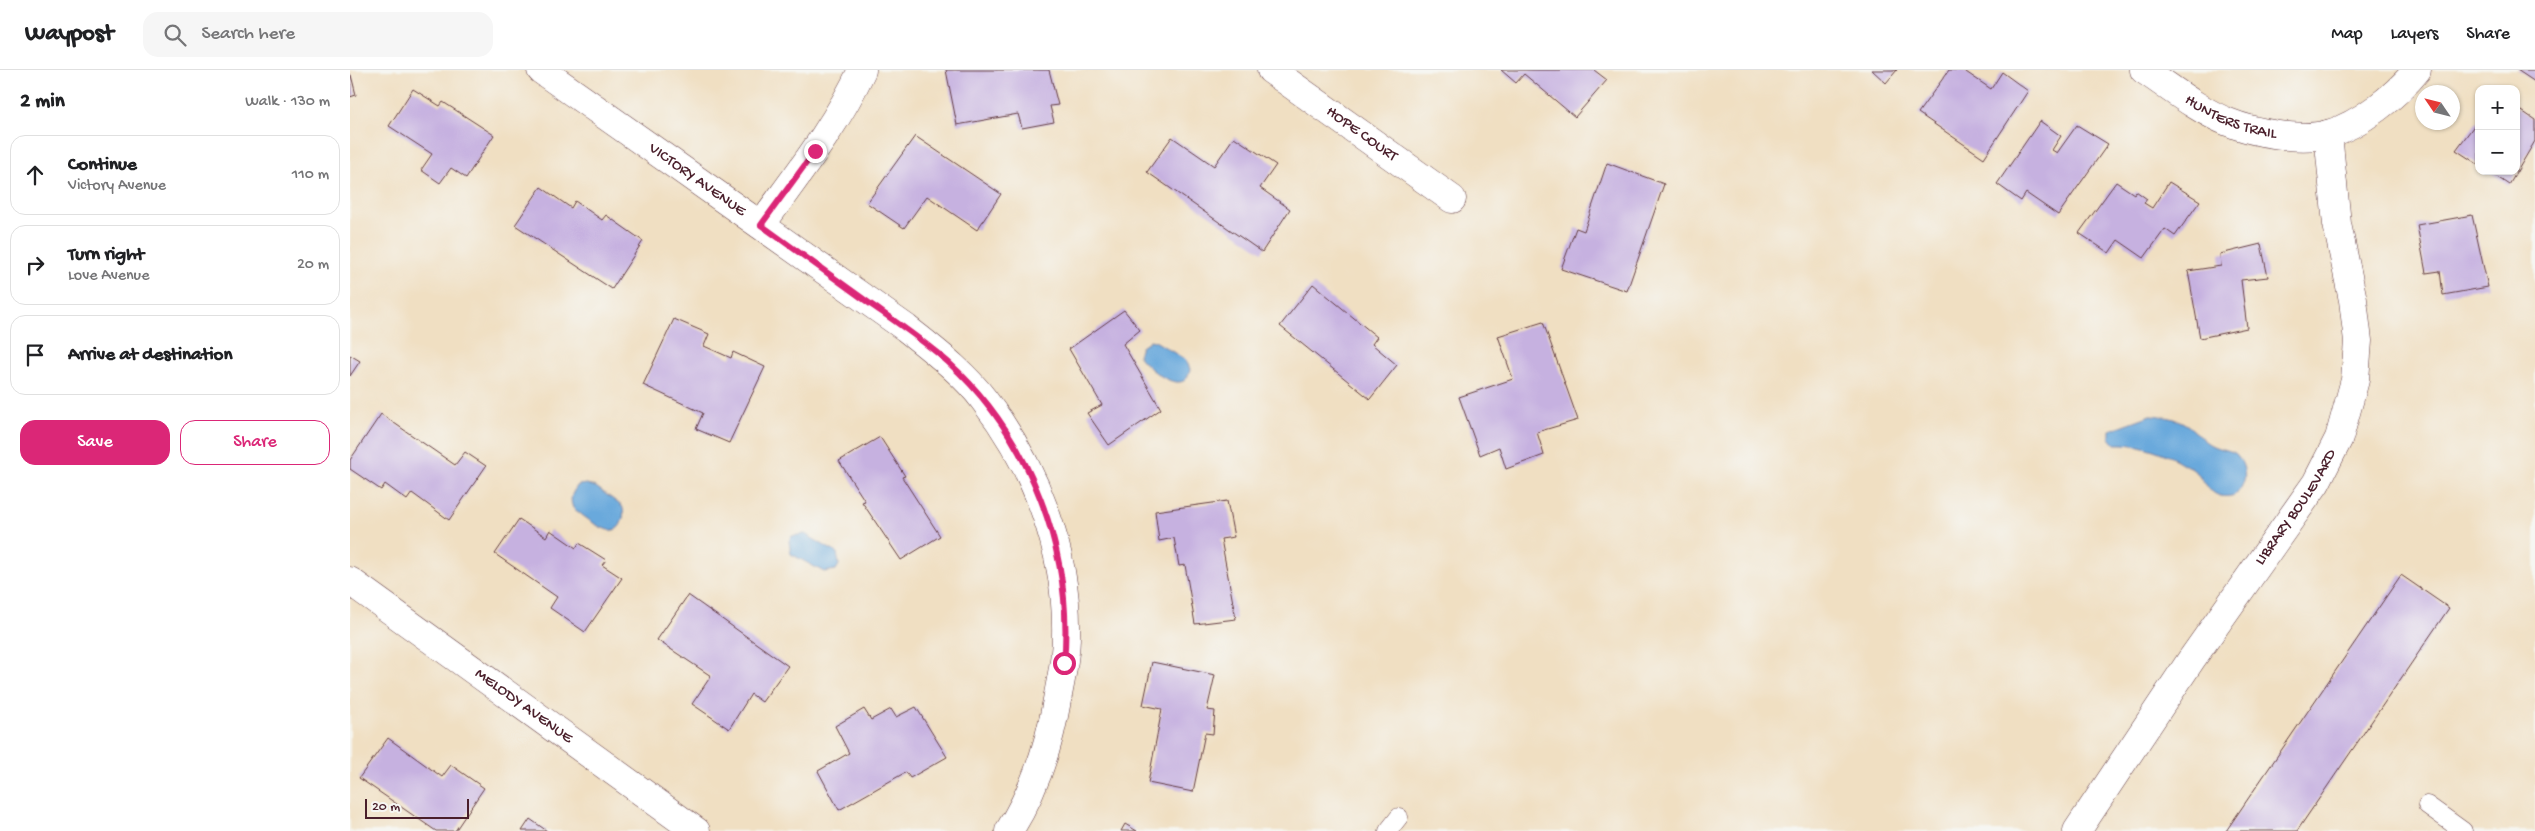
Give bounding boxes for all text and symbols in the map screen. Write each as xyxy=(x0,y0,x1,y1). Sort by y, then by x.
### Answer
search box xyxy=(143,12,493,57)
text: Waypost xyxy=(25,20,113,49)
icon: search xyxy=(161,21,189,49)
text: Search here xyxy=(201,23,295,46)
text: Map xyxy=(2331,24,2363,45)
text: Layers xyxy=(2391,24,2438,45)
text: Share xyxy=(2466,24,2510,45)
north arrow xyxy=(2415,85,2460,130)
map controls xyxy=(2475,85,2520,175)
button: + xyxy=(2475,85,2520,130)
text: 2 min xyxy=(20,90,65,115)
street label: HUNTERS TRAIL xyxy=(2181,91,2279,144)
text: Walk · 130 m xyxy=(245,93,330,112)
street label: HOPE COURT xyxy=(1322,102,1402,167)
button: − xyxy=(2475,130,2520,175)
street label: VICTORY AVENUE xyxy=(644,139,750,222)
route end xyxy=(804,140,827,163)
text: Continue xyxy=(68,154,137,177)
icon: ahead xyxy=(21,161,49,189)
text: 110 m xyxy=(292,166,329,185)
text: Victory Avenue xyxy=(68,177,166,196)
text: Turn right xyxy=(68,244,144,267)
icon: right xyxy=(21,251,49,279)
text: 20 m xyxy=(297,256,329,275)
text: Love Avenue xyxy=(68,267,149,286)
icon: arrive xyxy=(21,341,49,369)
text: Arrive at destination xyxy=(68,344,232,367)
button: Save xyxy=(20,420,170,465)
button: Share xyxy=(180,420,330,465)
street label: LIBRARY BOULEVARD xyxy=(2251,446,2341,569)
route start xyxy=(1053,652,1076,675)
street label: MELODY AVENUE xyxy=(471,665,577,749)
scale bar xyxy=(365,796,469,819)
text: 20 m xyxy=(372,799,400,816)

